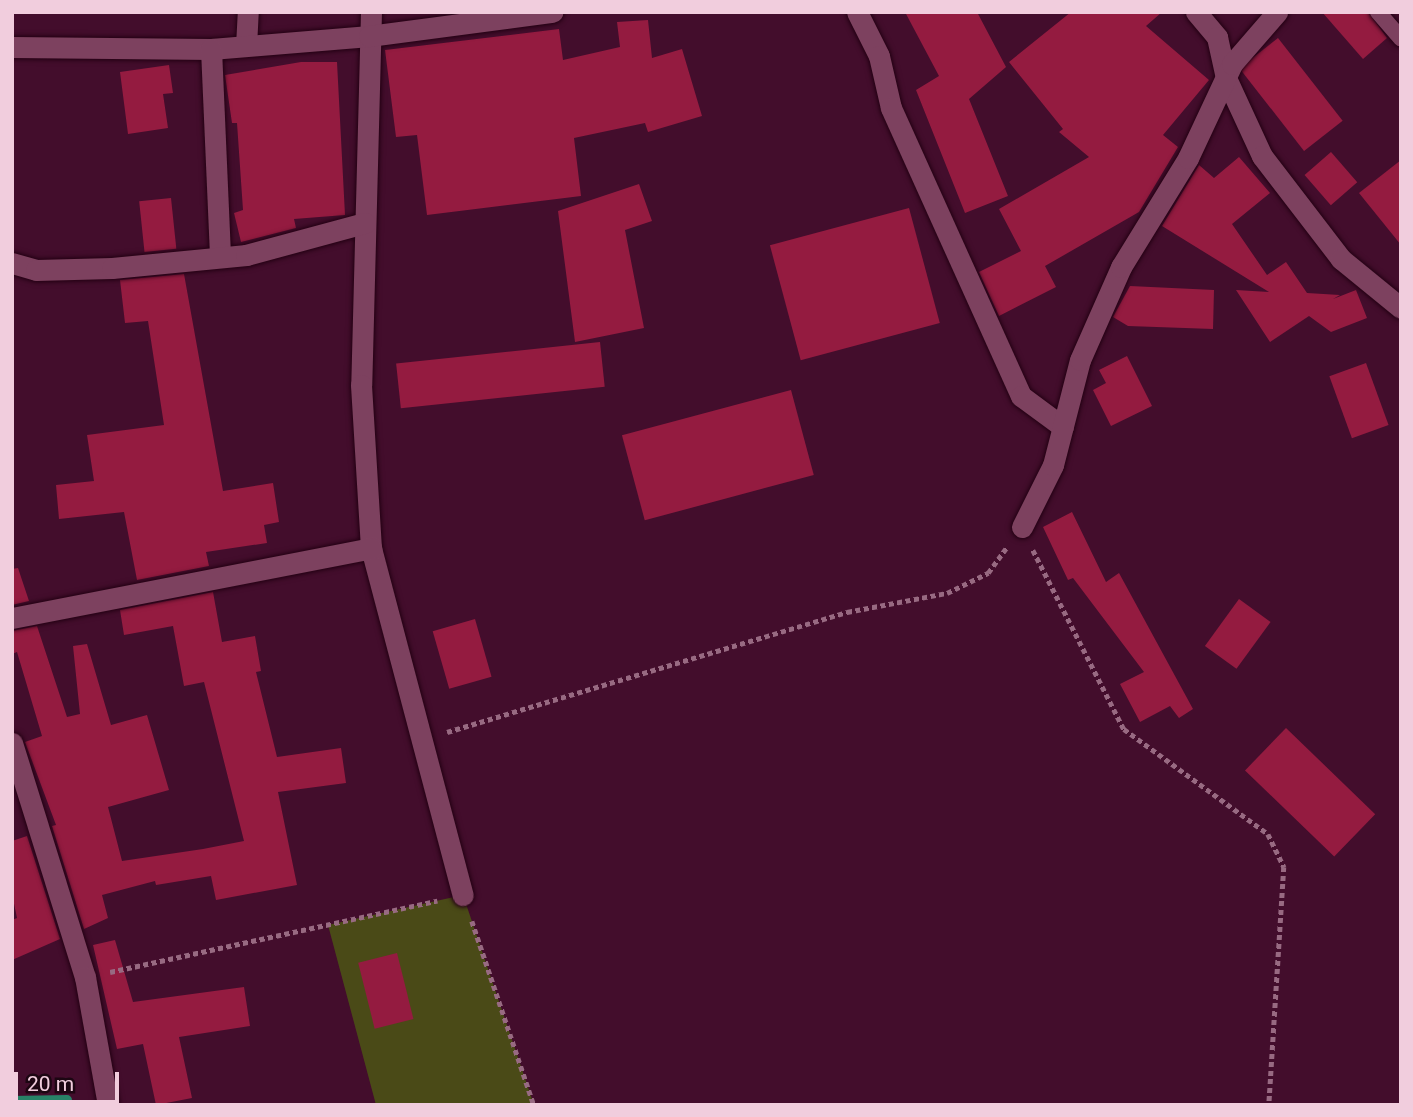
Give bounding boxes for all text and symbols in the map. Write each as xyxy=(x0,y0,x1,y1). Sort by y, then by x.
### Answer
scale bar xyxy=(18,1058,122,1102)
text: 20 m xyxy=(27,1072,74,1096)

